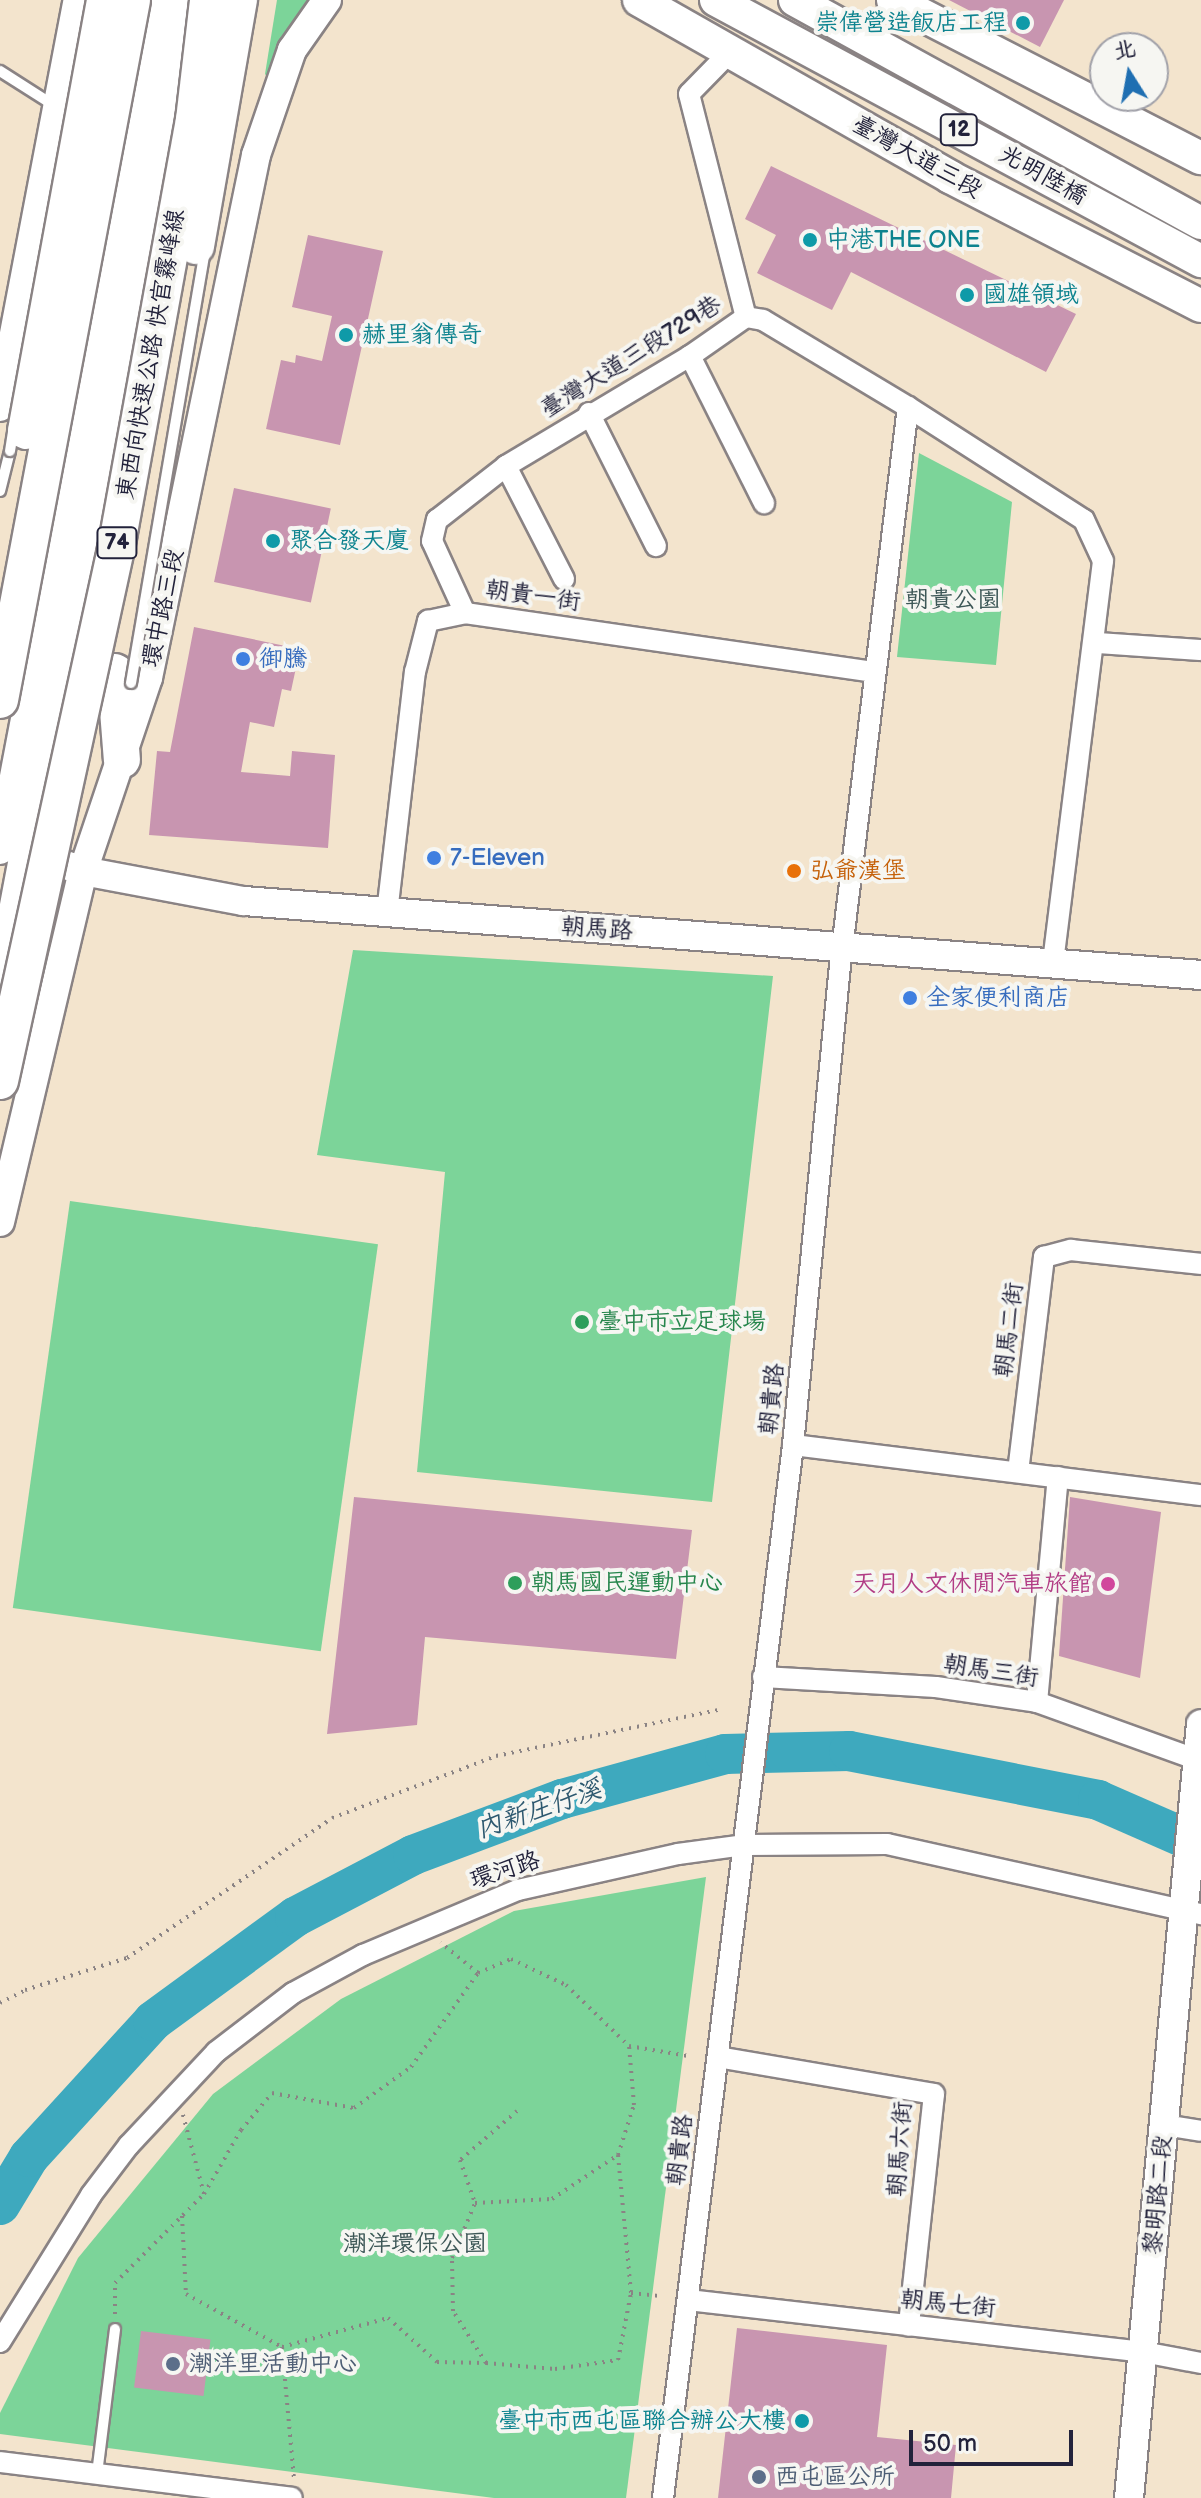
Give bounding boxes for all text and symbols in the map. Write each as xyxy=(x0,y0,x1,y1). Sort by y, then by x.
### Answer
place label: 崇偉營造飯店工程 xyxy=(815,9,1007,37)
marker: 崇偉營造飯店工程 xyxy=(1014,14,1032,32)
north arrow xyxy=(1089,32,1169,112)
text: 北 xyxy=(1111,35,1138,65)
street label: 臺灣大道三段 xyxy=(847,109,987,205)
road number: 12 xyxy=(939,112,979,148)
street label: 光明陸橋 xyxy=(994,139,1092,211)
street label: 東西向快速公路 快官霧峰線 xyxy=(111,206,191,502)
place label: 中港THE ONE xyxy=(826,226,980,254)
marker: 中港THE ONE xyxy=(801,231,819,249)
place label: 國雄領域 xyxy=(983,281,1079,309)
marker: 國雄領域 xyxy=(958,286,976,304)
street label: 臺灣大道三段729巷 xyxy=(535,290,727,424)
place label: 赫里翁傳奇 xyxy=(362,321,482,349)
marker: 赫里翁傳奇 xyxy=(337,326,355,344)
road number: 74 xyxy=(95,525,139,561)
place label: 聚合發天廈 xyxy=(289,527,409,555)
marker: 聚合發天廈 xyxy=(264,532,282,550)
street label: 環中路三段 xyxy=(136,546,190,670)
street label: 朝貴一街 xyxy=(483,575,583,617)
park label: 朝貴公園 xyxy=(905,586,1001,614)
place label: 御騰 xyxy=(259,645,307,673)
marker: 御騰 xyxy=(234,650,252,668)
place label: 7-Eleven xyxy=(450,844,545,872)
marker: 7-Eleven xyxy=(425,849,443,867)
place label: 弘爺漢堡 xyxy=(810,857,906,885)
marker: 弘爺漢堡 xyxy=(785,862,803,880)
street label: 朝馬路 xyxy=(560,912,634,946)
place label: 全家便利商店 xyxy=(926,984,1070,1012)
marker: 全家便利商店 xyxy=(901,989,919,1007)
street label: 朝馬二街 xyxy=(989,1281,1029,1379)
place label: 臺中市立足球場 xyxy=(598,1308,766,1336)
marker: 臺中市立足球場 xyxy=(573,1313,591,1331)
street label: 朝貴路 xyxy=(754,1362,790,1436)
place label: 朝馬國民運動中心 xyxy=(531,1569,723,1597)
place label: 天月人文休閒汽車旅館 xyxy=(852,1570,1092,1598)
marker: 朝馬國民運動中心 xyxy=(506,1574,524,1592)
marker: 天月人文休閒汽車旅館 xyxy=(1099,1575,1117,1593)
street label: 朝馬三街 xyxy=(941,1649,1041,1693)
water label: 內新庄仔溪 xyxy=(472,1774,606,1846)
street label: 環河路 xyxy=(466,1845,544,1895)
street label: 朝馬六街 xyxy=(882,2100,918,2198)
street label: 朝貴路 xyxy=(661,2113,699,2187)
street label: 黎明路二段 xyxy=(1138,2134,1178,2256)
park label: 潮洋環保公園 xyxy=(343,2230,487,2258)
street label: 朝馬七街 xyxy=(899,2285,997,2323)
place label: 潮洋里活動中心 xyxy=(189,2350,357,2378)
marker: 潮洋里活動中心 xyxy=(164,2355,182,2373)
place label: 臺中市西屯區聯合辦公大樓 xyxy=(498,2407,786,2435)
marker: 臺中市西屯區聯合辦公大樓 xyxy=(793,2412,811,2430)
scale bar xyxy=(913,2414,1077,2464)
text: 50 m xyxy=(923,2429,977,2458)
place label: 西屯區公所 xyxy=(775,2463,895,2491)
marker: 西屯區公所 xyxy=(750,2468,768,2486)

